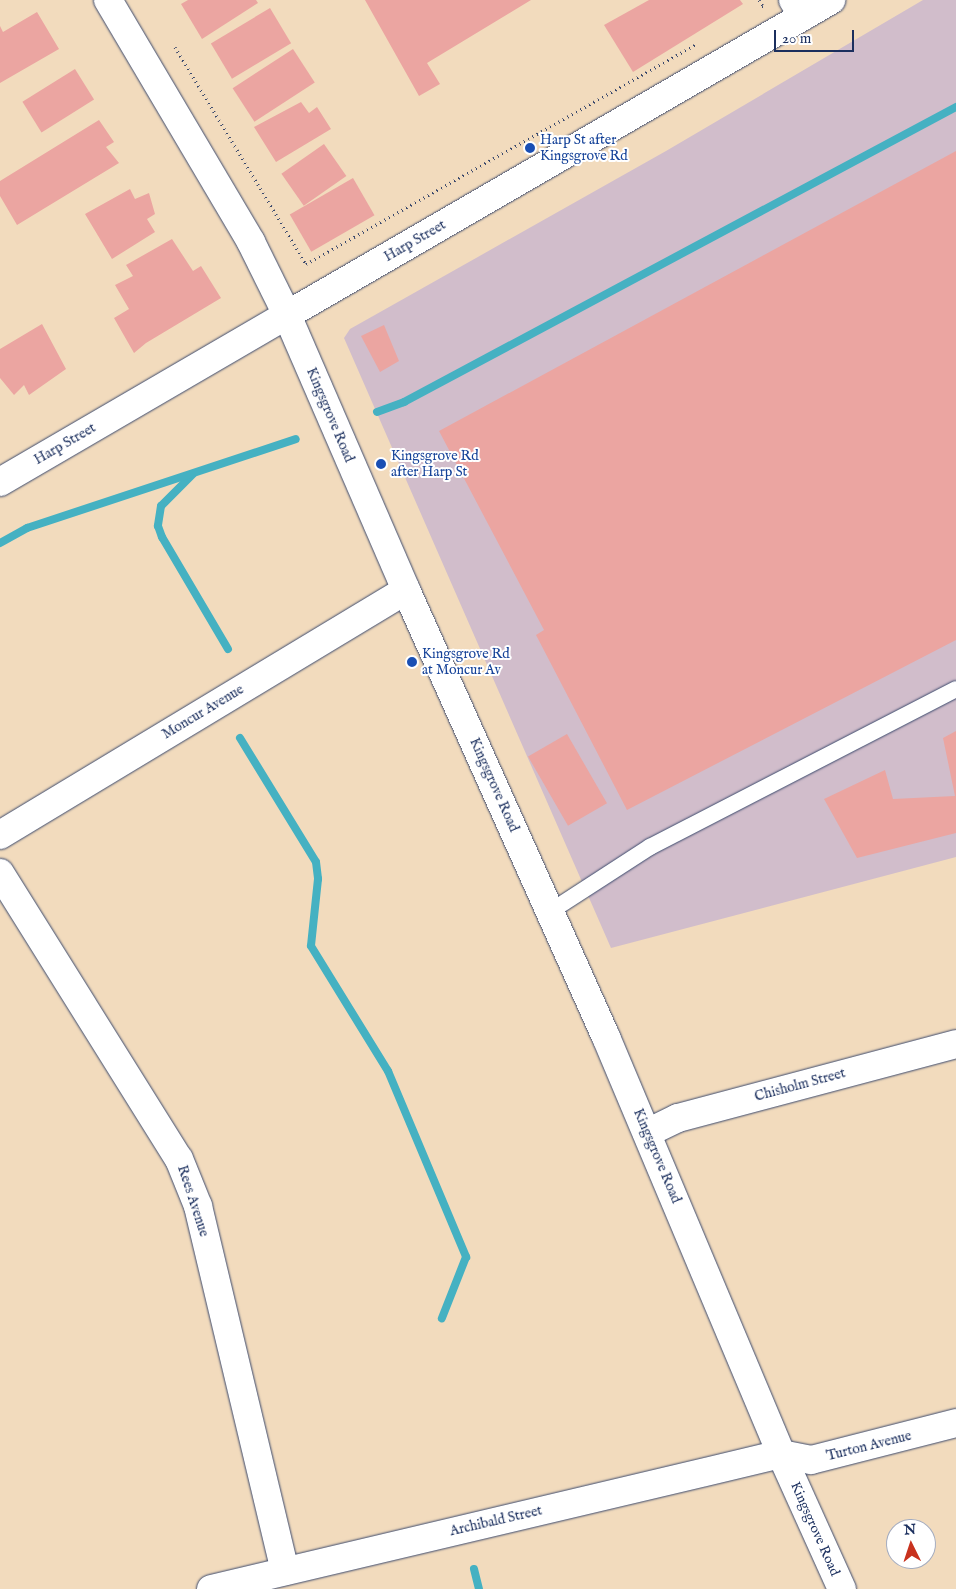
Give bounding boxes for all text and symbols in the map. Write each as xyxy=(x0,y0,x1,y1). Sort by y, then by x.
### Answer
scale bar xyxy=(776,20,856,52)
text: 20 m xyxy=(782,29,811,48)
place label: Harp St after Kingsgrove Rd xyxy=(540,132,628,164)
marker: Harp St after Kingsgrove Rd xyxy=(524,142,536,154)
street label: Harp Street xyxy=(381,217,449,265)
street label: Kingsgrove Road xyxy=(302,365,358,465)
street label: Harp Street xyxy=(31,420,99,468)
place label: Kingsgrove Rd after Harp St xyxy=(391,448,479,481)
marker: Kingsgrove Rd after Harp St xyxy=(375,458,387,470)
place label: Kingsgrove Rd at Moncur Av xyxy=(422,646,510,679)
marker: Kingsgrove Rd at Moncur Av xyxy=(406,656,418,668)
street label: Moncur Avenue xyxy=(159,681,247,743)
street label: Kingsgrove Road xyxy=(466,735,522,835)
street label: Chisholm Street xyxy=(753,1065,847,1105)
street label: Kingsgrove Road xyxy=(629,1106,685,1206)
street label: Rees Avenue xyxy=(174,1163,212,1239)
street label: Turton Avenue xyxy=(825,1427,913,1465)
street label: Kingsgrove Road xyxy=(787,1479,843,1579)
street label: Archibald Street xyxy=(448,1502,544,1540)
north arrow xyxy=(886,1519,936,1569)
text: N xyxy=(903,1521,917,1539)

